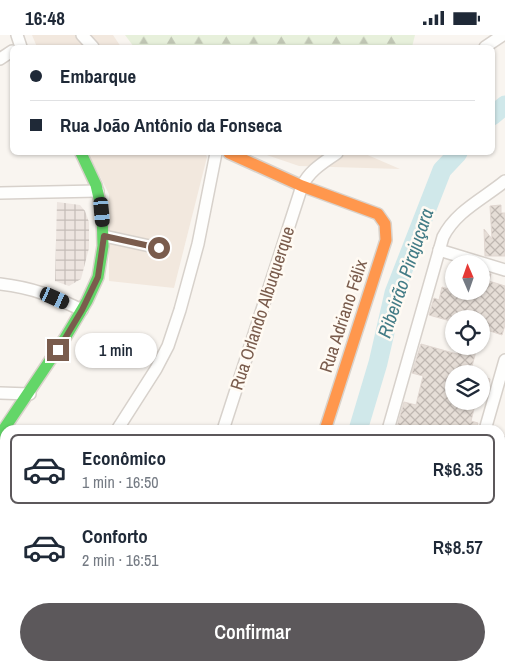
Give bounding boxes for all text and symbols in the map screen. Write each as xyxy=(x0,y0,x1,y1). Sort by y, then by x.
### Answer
text: 16:48 xyxy=(25,5,65,31)
text: Embarque xyxy=(60,63,136,89)
text: Rua João Antônio da Fonseca xyxy=(60,112,282,138)
car xyxy=(93,196,110,228)
water label: Ribeirão Pirajuçara xyxy=(371,205,439,341)
street label: Rua Orlando Albuquerque xyxy=(224,223,300,393)
route start xyxy=(148,237,170,259)
north arrow xyxy=(445,255,490,300)
map controls xyxy=(445,255,490,410)
street label: Rua Adriano Félix xyxy=(313,256,373,376)
car xyxy=(38,285,71,311)
button: locate xyxy=(445,310,490,355)
callout: 1 min xyxy=(76,333,158,367)
route end xyxy=(47,339,69,361)
text: 1 min xyxy=(99,339,133,361)
button: layers xyxy=(445,365,490,410)
text: Econômico xyxy=(82,445,166,471)
icon: car xyxy=(22,447,67,492)
text: R$6.35 xyxy=(433,456,483,482)
text: 1 min · 16:50 xyxy=(82,471,159,493)
text: Conforto xyxy=(82,523,148,549)
icon: car xyxy=(22,525,67,570)
text: R$8.57 xyxy=(433,534,483,560)
text: 2 min · 16:51 xyxy=(82,549,159,571)
button: Confirmar xyxy=(20,603,485,661)

